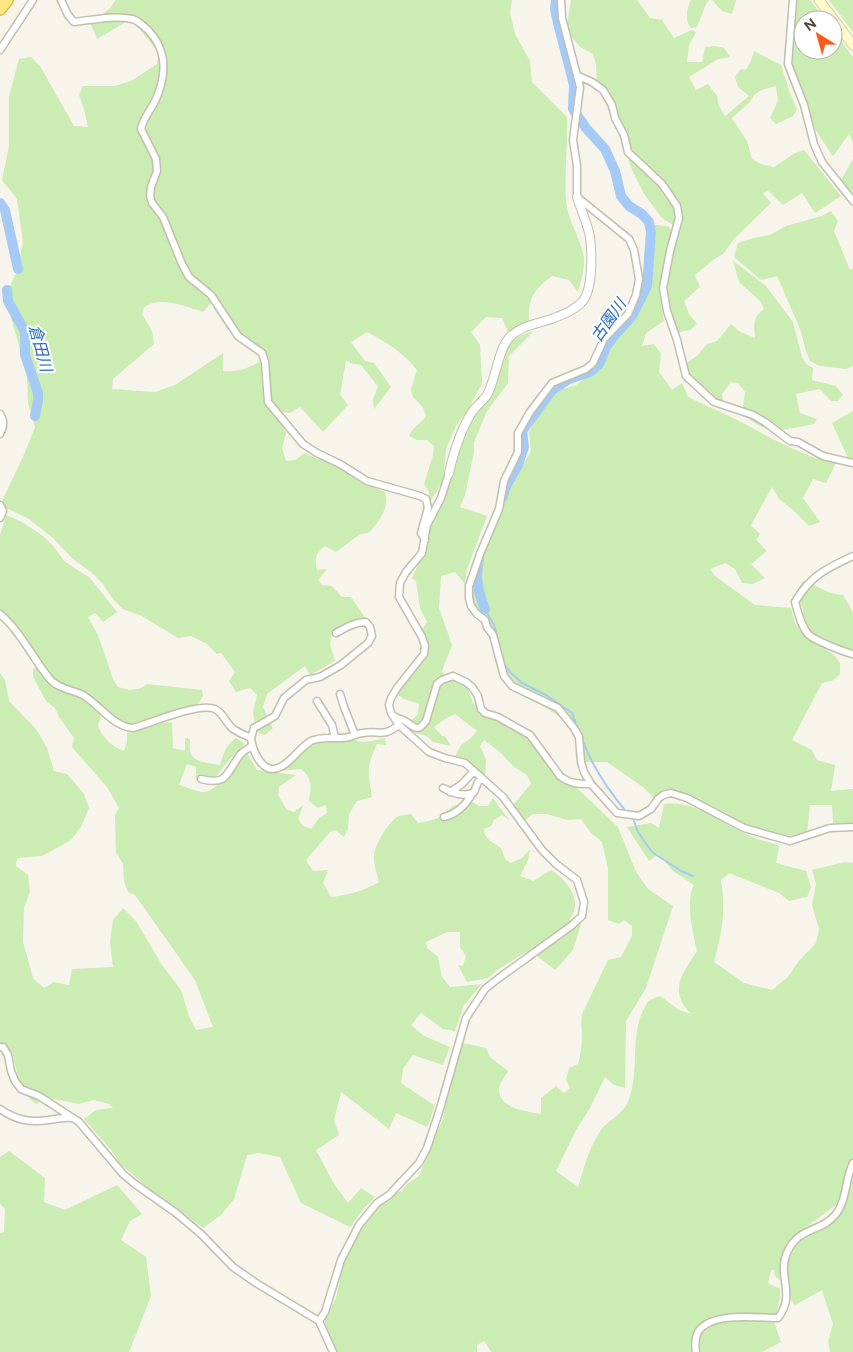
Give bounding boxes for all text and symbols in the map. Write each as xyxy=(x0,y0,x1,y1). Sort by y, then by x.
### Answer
north arrow xyxy=(793,10,843,60)
text: N xyxy=(801,15,820,35)
water label: 古園川 xyxy=(587,294,631,345)
water label: 倉田川 xyxy=(25,322,56,376)

